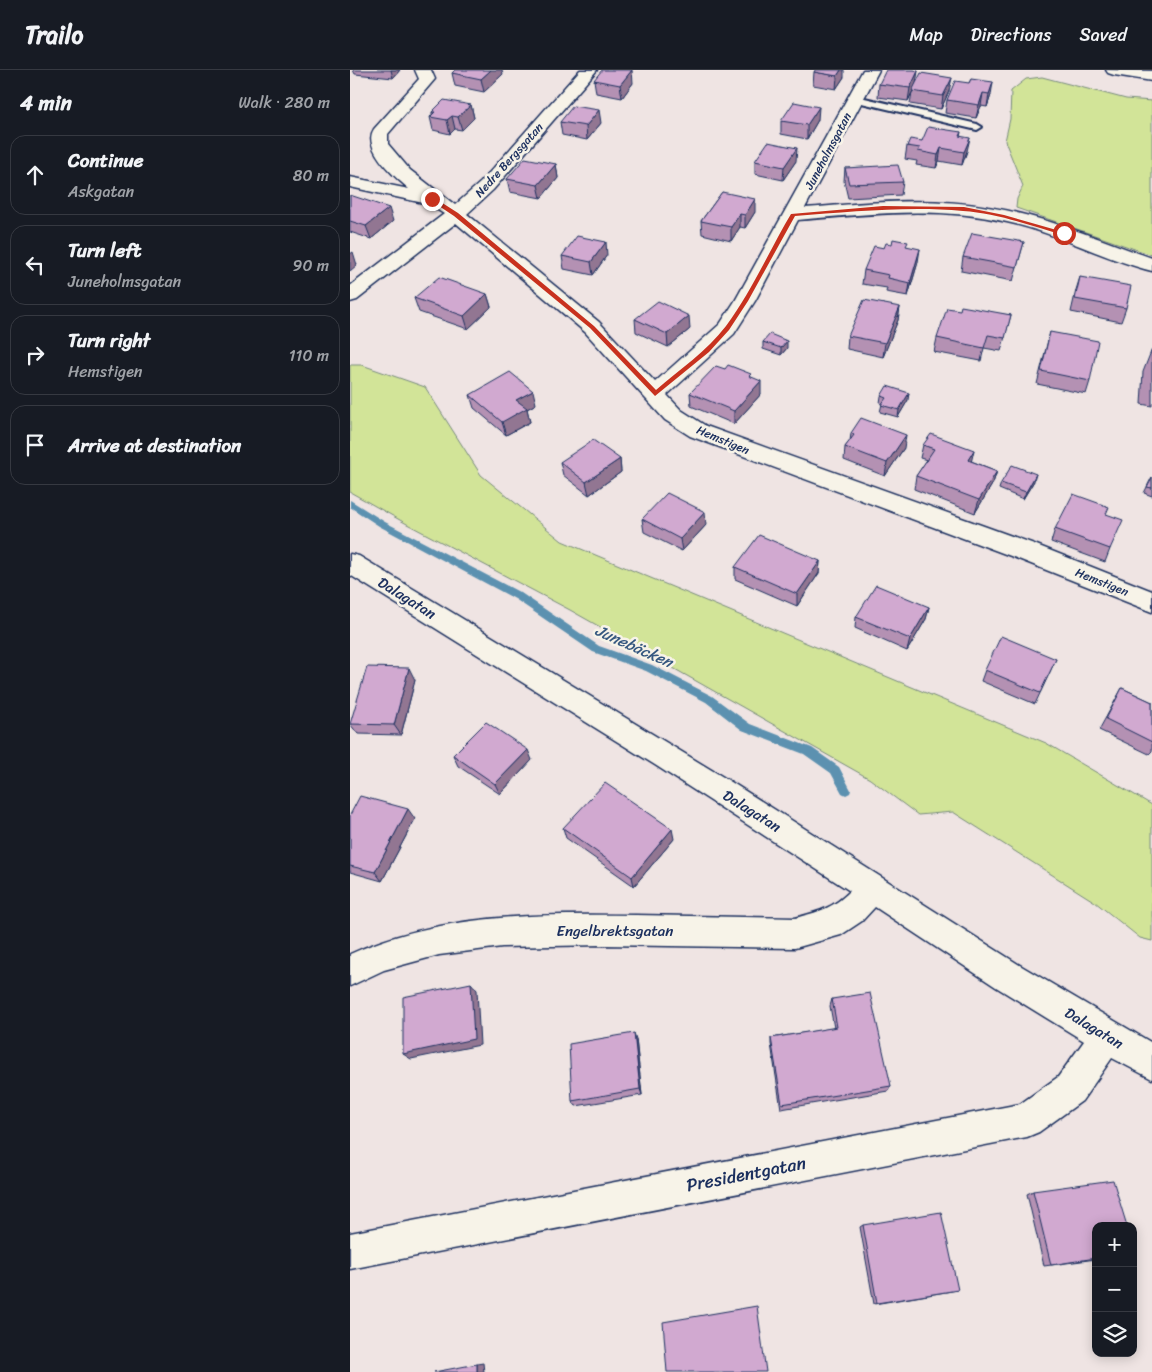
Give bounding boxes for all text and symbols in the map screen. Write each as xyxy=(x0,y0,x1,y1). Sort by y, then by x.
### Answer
text: Trailo xyxy=(25,14,83,56)
text: Map xyxy=(910,19,943,51)
text: Directions xyxy=(971,19,1052,51)
text: Saved xyxy=(1080,19,1127,51)
text: 4 min xyxy=(20,84,72,122)
text: Walk · 280 m xyxy=(239,88,330,117)
street label: Juneholmsgatan xyxy=(798,108,858,195)
street label: Nedre Bergsgatan xyxy=(469,117,549,203)
text: Continue xyxy=(68,144,144,177)
icon: ahead xyxy=(21,161,49,189)
text: 80 m xyxy=(293,161,329,190)
text: Askgatan xyxy=(68,177,134,206)
route end xyxy=(421,188,444,211)
route start xyxy=(1053,222,1076,245)
text: Turn left xyxy=(68,234,141,267)
icon: left xyxy=(21,251,49,279)
text: 90 m xyxy=(293,251,329,280)
text: Juneholmsgatan xyxy=(68,267,181,296)
text: Turn right xyxy=(68,324,150,357)
icon: right xyxy=(21,341,49,369)
text: 110 m xyxy=(289,341,329,370)
text: Hemstigen xyxy=(68,357,142,386)
street label: Hemstigen xyxy=(693,419,753,461)
text: Arrive at destination xyxy=(68,429,241,462)
icon: arrive xyxy=(21,431,49,459)
street label: Hemstigen xyxy=(1072,561,1133,603)
street label: Dalagatan xyxy=(373,570,441,626)
water label: Junebäcken xyxy=(590,616,680,677)
street label: Dalagatan xyxy=(718,783,786,839)
street label: Engelbrektsgatan xyxy=(557,918,673,944)
street label: Dalagatan xyxy=(1059,1000,1129,1056)
street label: Presidentgatan xyxy=(683,1147,809,1201)
map controls xyxy=(1092,1222,1137,1357)
button: + xyxy=(1092,1222,1137,1267)
button: − xyxy=(1092,1267,1137,1312)
button: layers xyxy=(1092,1312,1137,1357)

